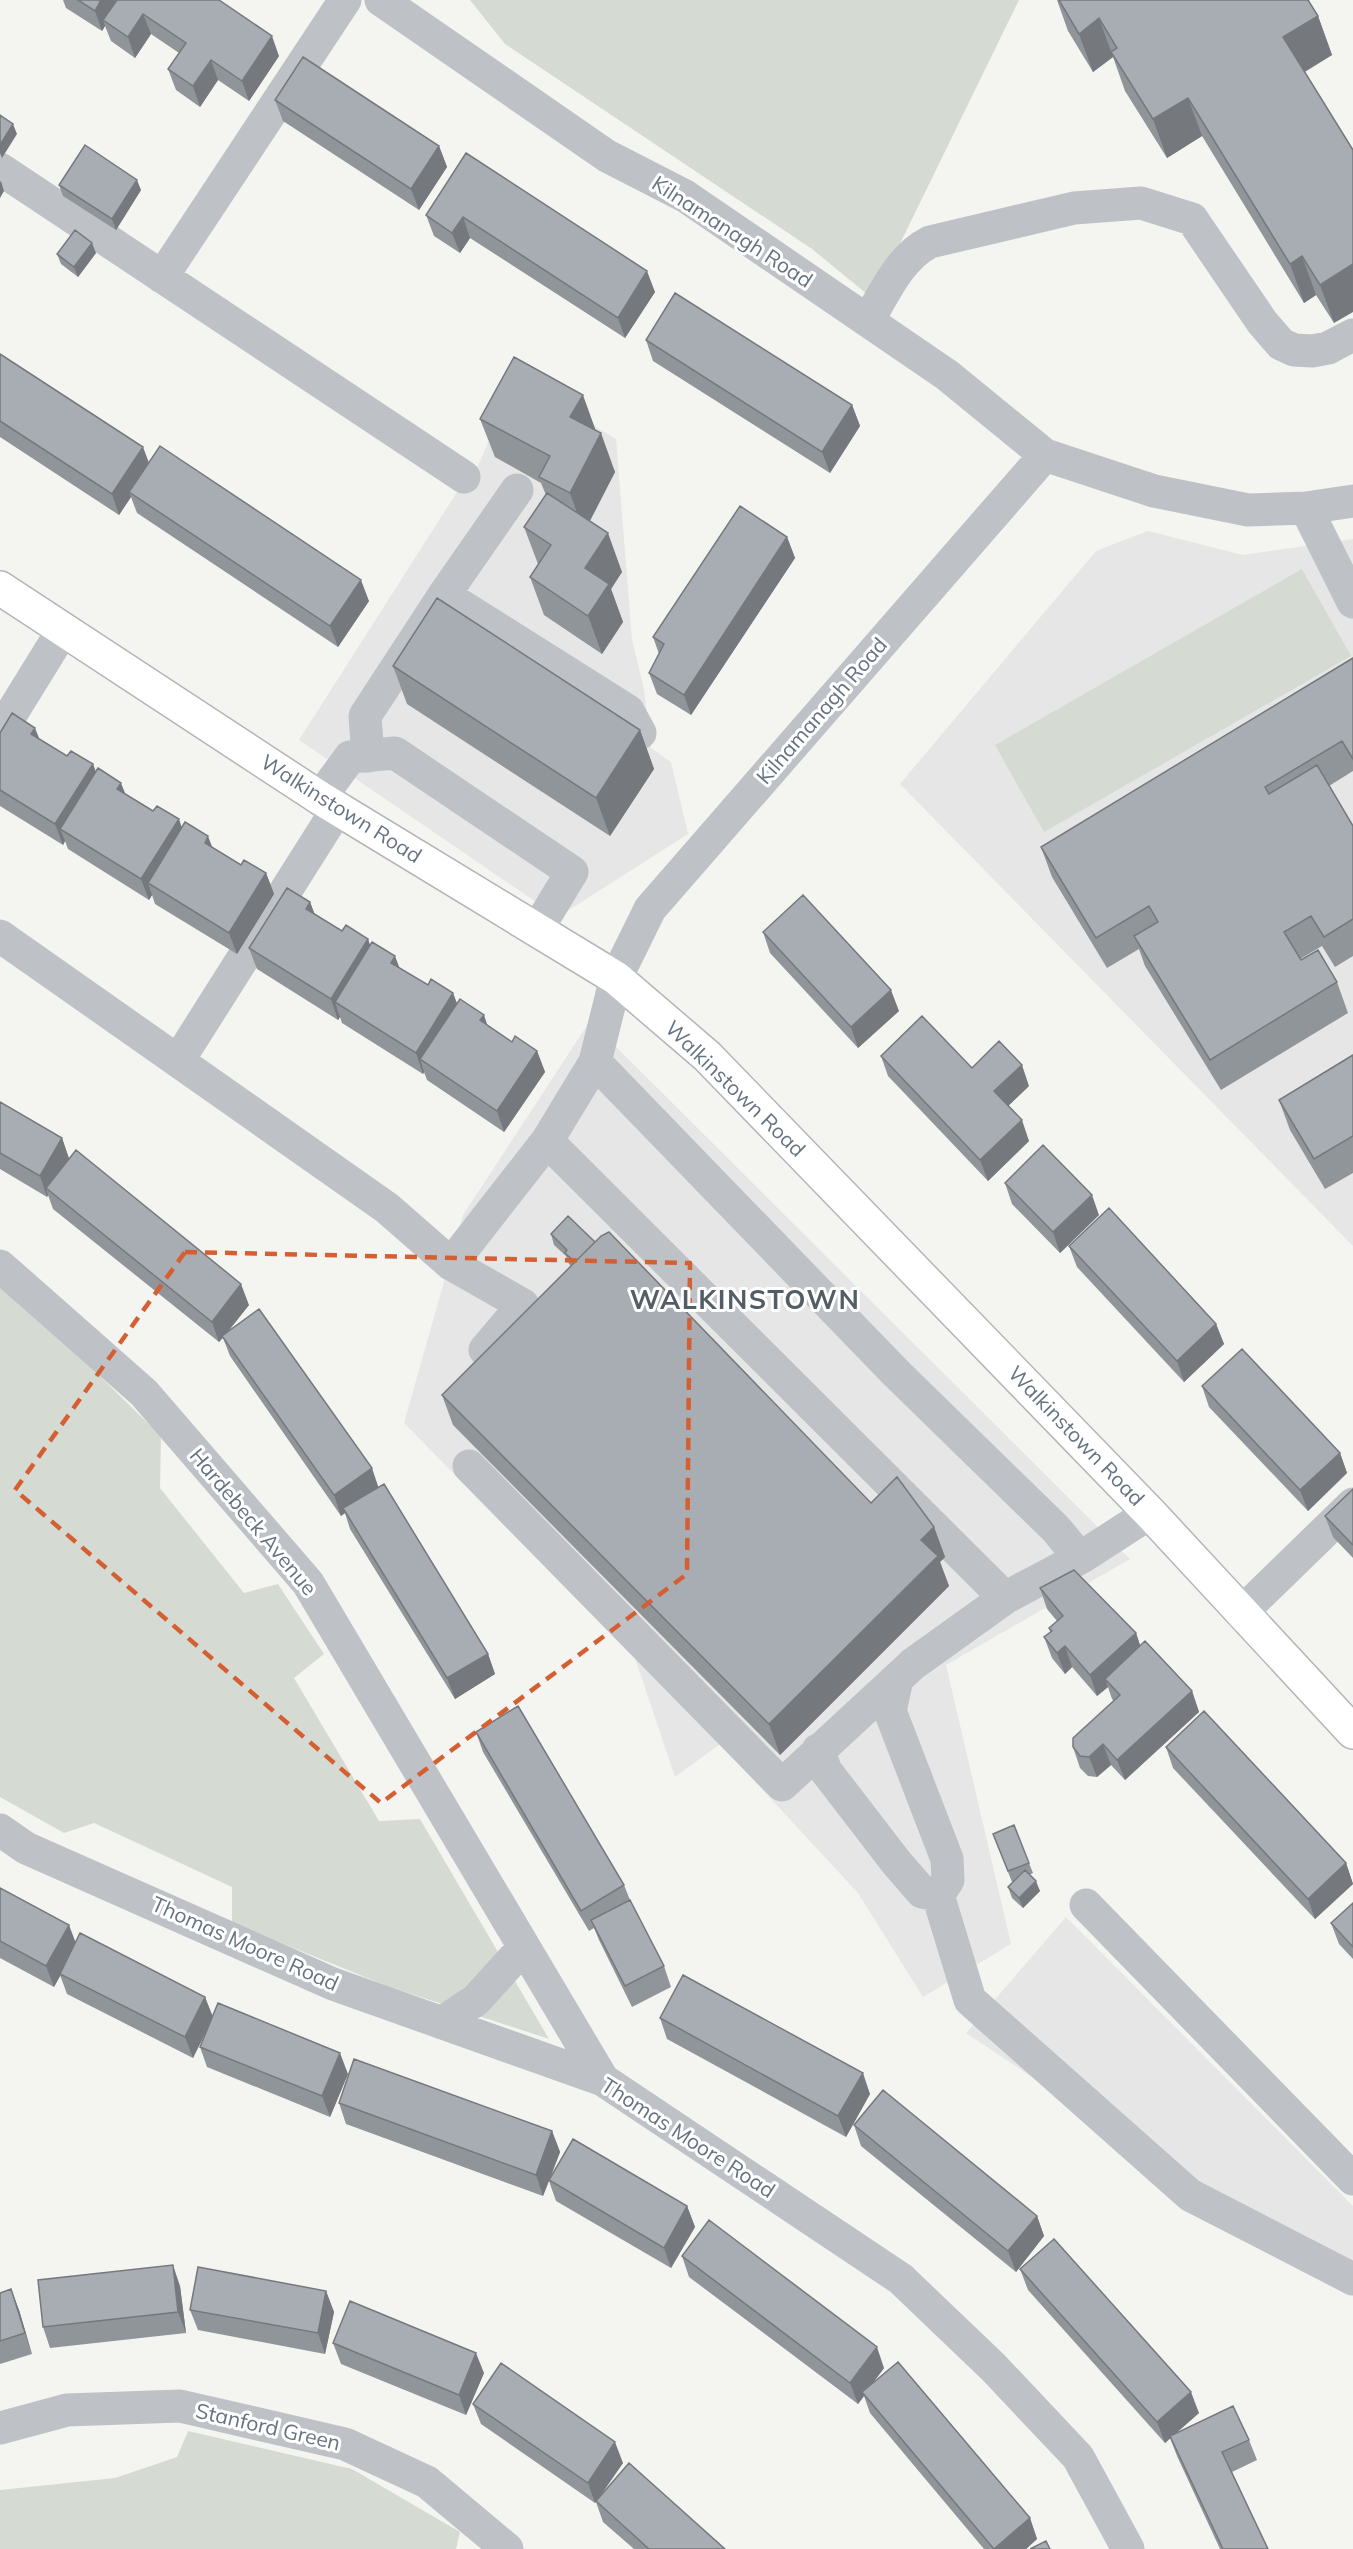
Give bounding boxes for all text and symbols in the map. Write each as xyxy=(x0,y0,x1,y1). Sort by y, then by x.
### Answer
street label: Kilnamanagh Road xyxy=(647,170,818,293)
street label: Kilnamanagh Road xyxy=(750,632,892,789)
street label: Walkinstown Road xyxy=(256,748,427,868)
street label: Walkinstown Road xyxy=(660,1015,811,1162)
district label: WALKINSTOWN xyxy=(630,1282,860,1316)
street label: Walkinstown Road xyxy=(1003,1360,1150,1511)
street label: Hardebeck Avenue xyxy=(185,1443,323,1600)
street label: Thomas Moore Road xyxy=(148,1890,343,1996)
street label: Thomas Moore Road xyxy=(597,2071,780,2203)
street label: Stanford Green xyxy=(193,2397,343,2455)

